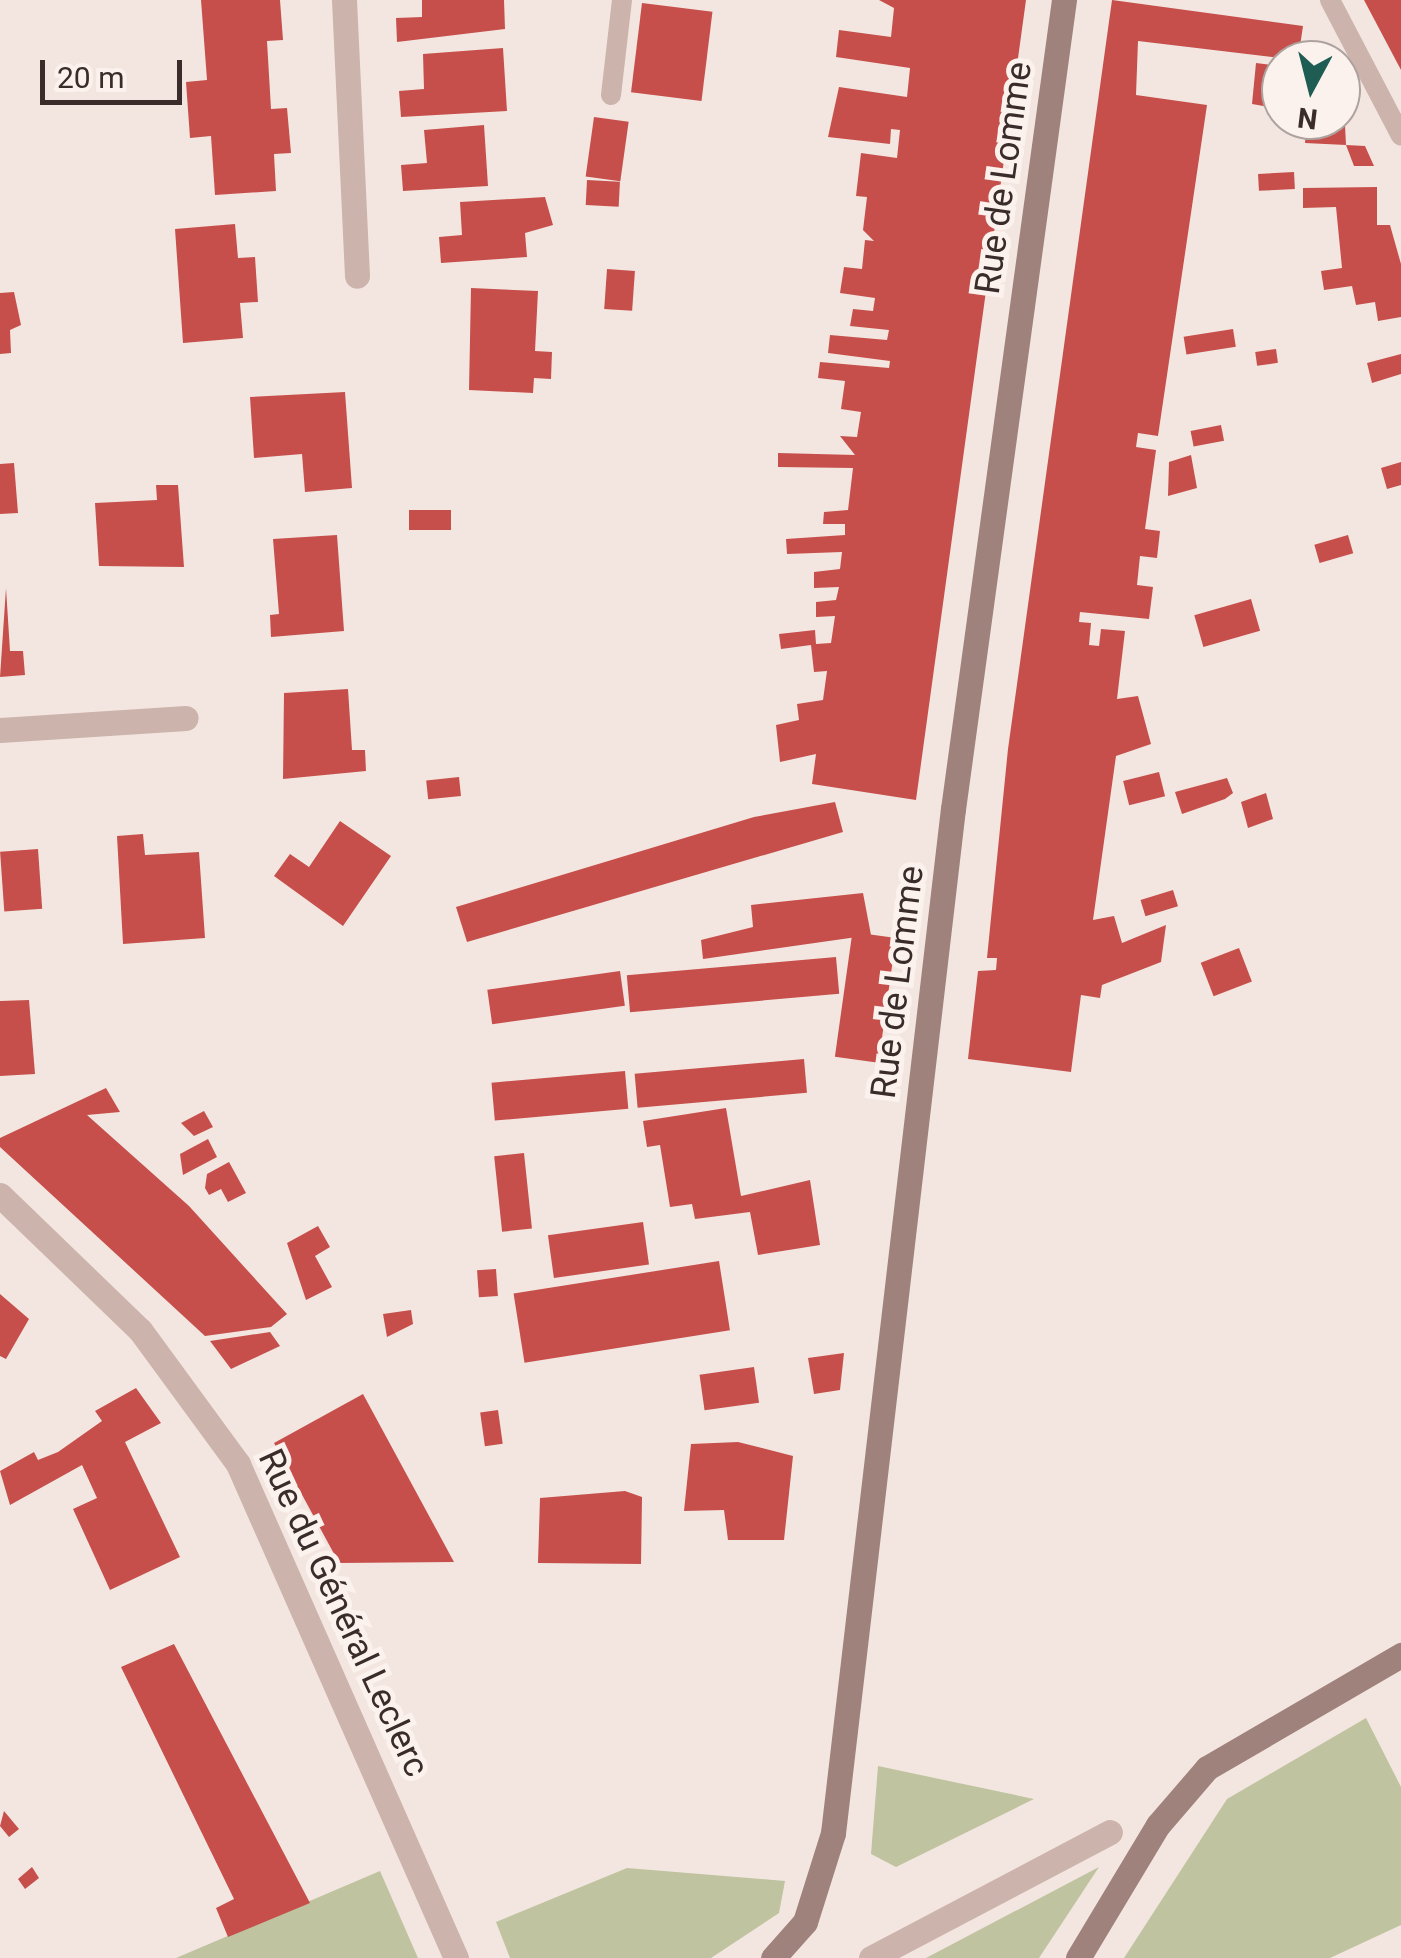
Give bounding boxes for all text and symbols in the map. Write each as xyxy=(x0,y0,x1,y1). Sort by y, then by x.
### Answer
scale bar xyxy=(45,40,188,102)
north arrow xyxy=(1261,40,1361,140)
street label: Rue de Lomme xyxy=(967,59,1041,297)
text: 20 m xyxy=(57,60,124,95)
text: N xyxy=(1296,101,1319,136)
street label: Rue de Lomme xyxy=(863,863,933,1101)
street label: Rue du Général Leclerc xyxy=(249,1443,437,1783)

